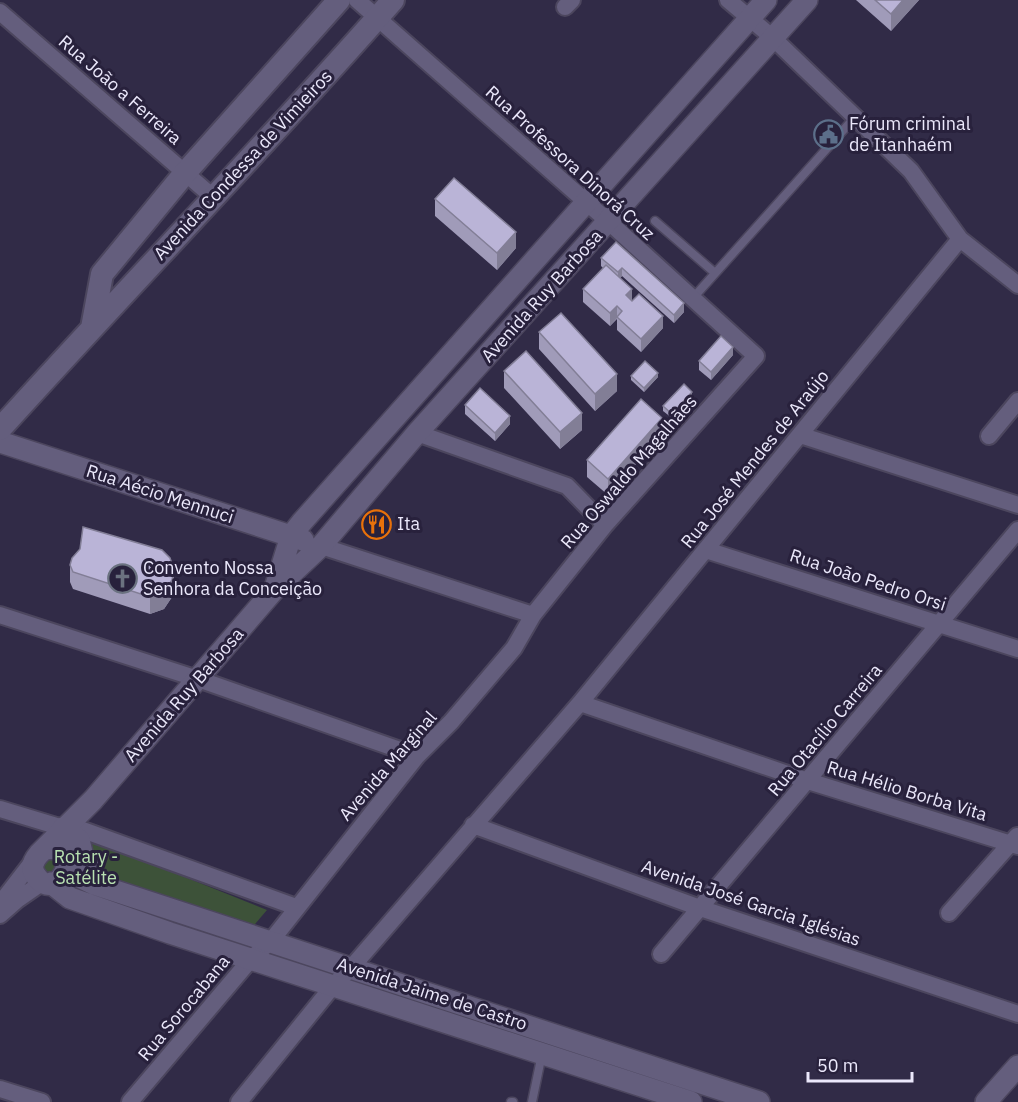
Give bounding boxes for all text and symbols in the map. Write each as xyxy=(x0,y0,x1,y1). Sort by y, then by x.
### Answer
street label: Rua João a Ferreira xyxy=(54,30,187,150)
street label: Avenida Condessa de Vimieiros xyxy=(148,65,337,265)
street label: Rua Professora Dinorá Cruz xyxy=(481,80,660,245)
place label: Fórum criminal de Itanhaém xyxy=(849,112,971,156)
public building icon: Fórum criminal de Itanhaém xyxy=(812,118,844,150)
street label: Avenida Ruy Barbosa xyxy=(476,224,608,367)
street label: Rua José Mendes de Araújo xyxy=(676,365,834,553)
street label: Rua Oswaldo Magalhães xyxy=(555,390,702,553)
street label: Rua Aécio Mennuci xyxy=(84,459,237,528)
restaurant icon: Ita xyxy=(360,508,392,540)
place label: Ita xyxy=(397,512,421,535)
street label: Rua João Pedro Orsi xyxy=(787,543,949,616)
place label: Convento Nossa Senhora da Conceição xyxy=(143,556,322,600)
church icon: Convento Nossa Senhora da Conceição xyxy=(106,562,138,594)
street label: Avenida Ruy Barbosa xyxy=(119,622,249,767)
street label: Rua Otacílio Carreira xyxy=(762,658,887,801)
street label: Avenida Marginal xyxy=(334,706,442,825)
street label: Rua Hélio Borba Vita xyxy=(824,755,990,826)
park label: Rotary - Satélite xyxy=(54,845,118,889)
street label: Avenida José Garcia Iglésias xyxy=(639,854,864,951)
street label: Rua Sorocabana xyxy=(133,950,235,1065)
street label: Avenida Jaime de Castro xyxy=(334,952,530,1035)
scale bar xyxy=(808,1045,912,1083)
text: 50 m xyxy=(817,1054,859,1077)

